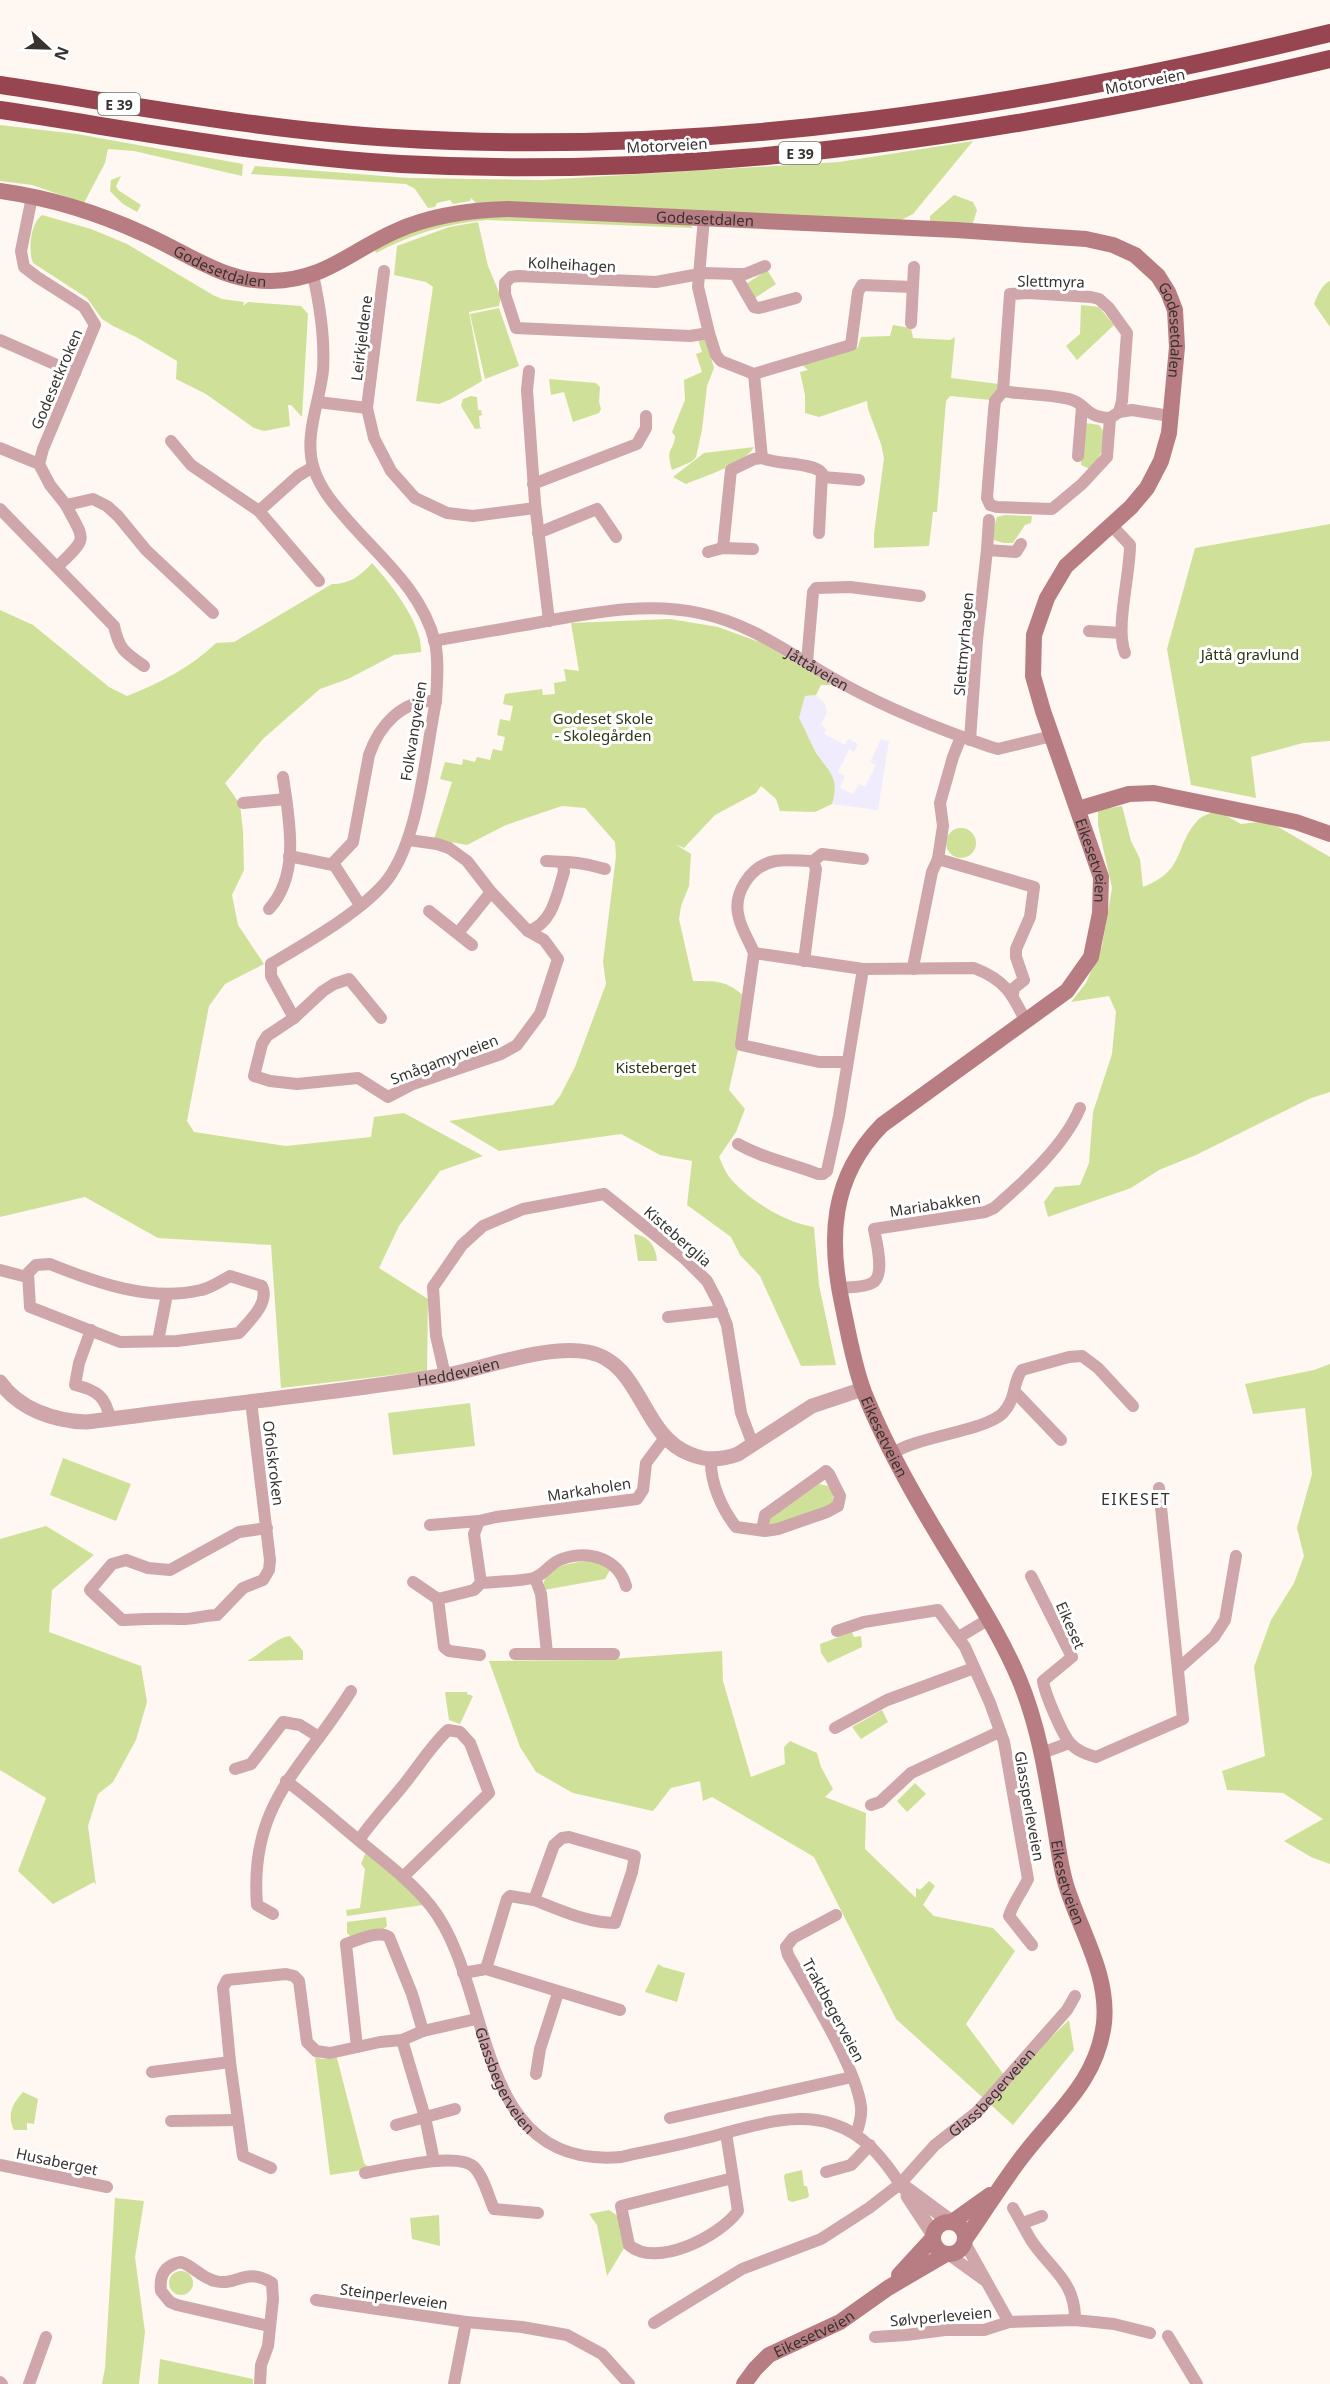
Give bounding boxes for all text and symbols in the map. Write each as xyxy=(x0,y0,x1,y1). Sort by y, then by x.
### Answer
north arrow xyxy=(18,18,78,78)
text: N xyxy=(49,43,75,64)
street label: Motorveien xyxy=(1103,63,1187,99)
road number: E 39 xyxy=(98,93,140,115)
street label: Motorveien xyxy=(626,133,708,157)
road number: E 39 xyxy=(779,142,821,164)
street label: Godesetdalen xyxy=(656,206,754,231)
street label: Godesetdalen xyxy=(170,240,267,291)
street label: Kolheihagen xyxy=(527,252,617,276)
street label: Slettmyra xyxy=(1017,270,1085,292)
street label: Godesetdalen xyxy=(1154,278,1187,379)
street label: Leirkjeldene xyxy=(346,294,376,382)
street label: Godesetkroken xyxy=(26,326,86,432)
street label: Slettmyrhagen xyxy=(949,591,977,697)
street label: Jåttåveien xyxy=(781,642,852,695)
park label: Jåttå gravlund xyxy=(1199,644,1299,664)
street label: Folkvangveien xyxy=(395,680,431,782)
park label: Godeset Skole - Skolegården xyxy=(553,708,653,745)
street label: Eikesetveien xyxy=(1071,815,1112,903)
street label: Smågamyrveien xyxy=(387,1029,501,1089)
park label: Kisteberget xyxy=(615,1057,697,1077)
street label: Mariabakken xyxy=(888,1187,982,1221)
street label: Kisteberglia xyxy=(640,1201,716,1271)
street label: Heddeveien xyxy=(416,1353,502,1390)
street label: Eikesetveien xyxy=(857,1393,913,1481)
street label: Ofolskroken xyxy=(259,1419,289,1507)
street label: Markaholen xyxy=(546,1473,632,1505)
district label: EIKESET xyxy=(1101,1488,1171,1510)
street label: Eikeset xyxy=(1052,1598,1090,1652)
street label: Glassperleveien xyxy=(1010,1750,1050,1862)
street label: Eikesetveien xyxy=(1047,1839,1090,1928)
street label: Traktbegerveien xyxy=(798,1955,870,2065)
street label: Glassbegerveien xyxy=(471,2025,540,2138)
street label: Glassbegerveien xyxy=(944,2043,1039,2141)
street label: Husaberget xyxy=(14,2143,100,2180)
street label: Steinperleveien xyxy=(339,2279,449,2313)
street label: Sølvperleveien xyxy=(889,2302,993,2330)
street label: Eikesetveien xyxy=(770,2305,858,2362)

